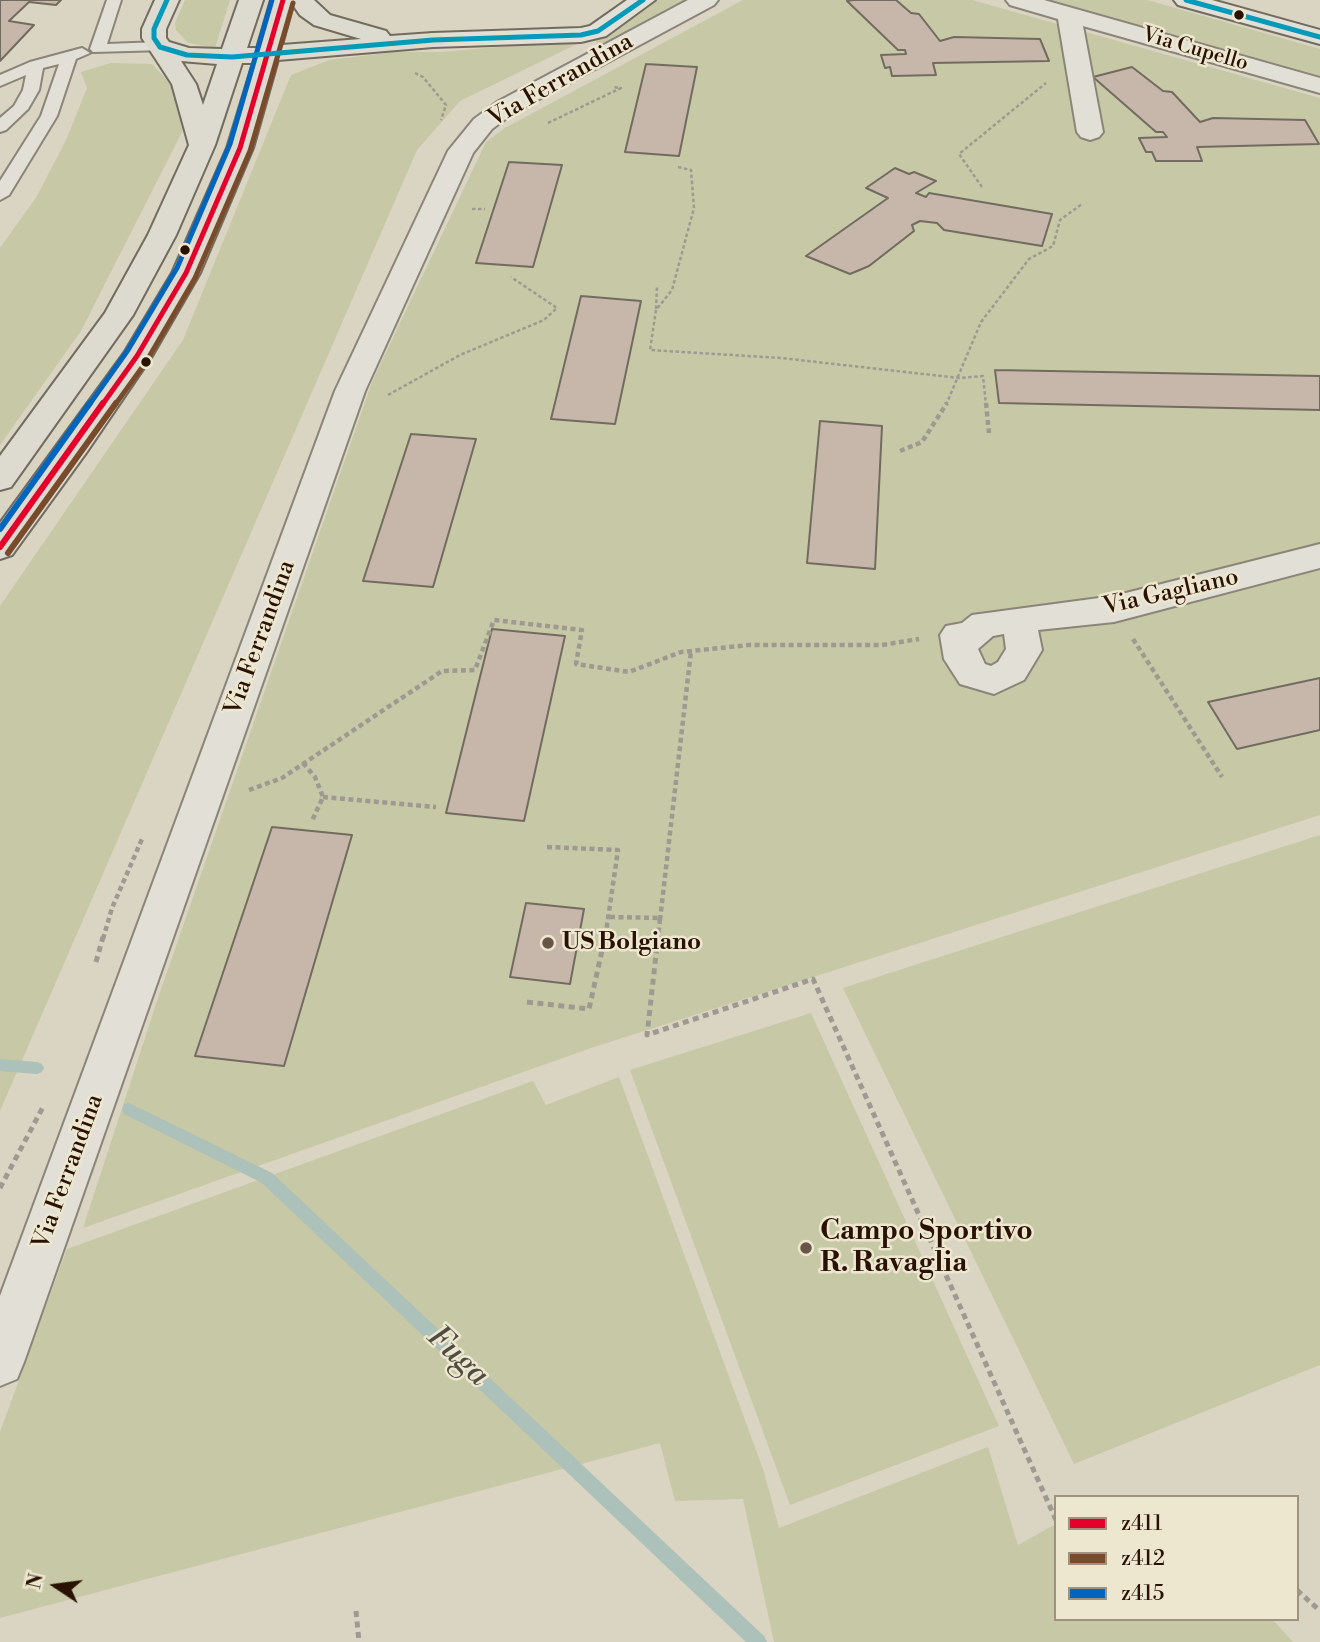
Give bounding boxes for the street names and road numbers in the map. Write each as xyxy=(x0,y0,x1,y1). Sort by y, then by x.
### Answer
street label: Via Cupello xyxy=(1139,23,1251,77)
street label: Via Ferrandina xyxy=(483,28,639,134)
street label: Via Ferrandina xyxy=(220,557,302,719)
street label: Via Gagliano xyxy=(1101,563,1241,623)
street label: Via Ferrandina xyxy=(28,1091,110,1253)

